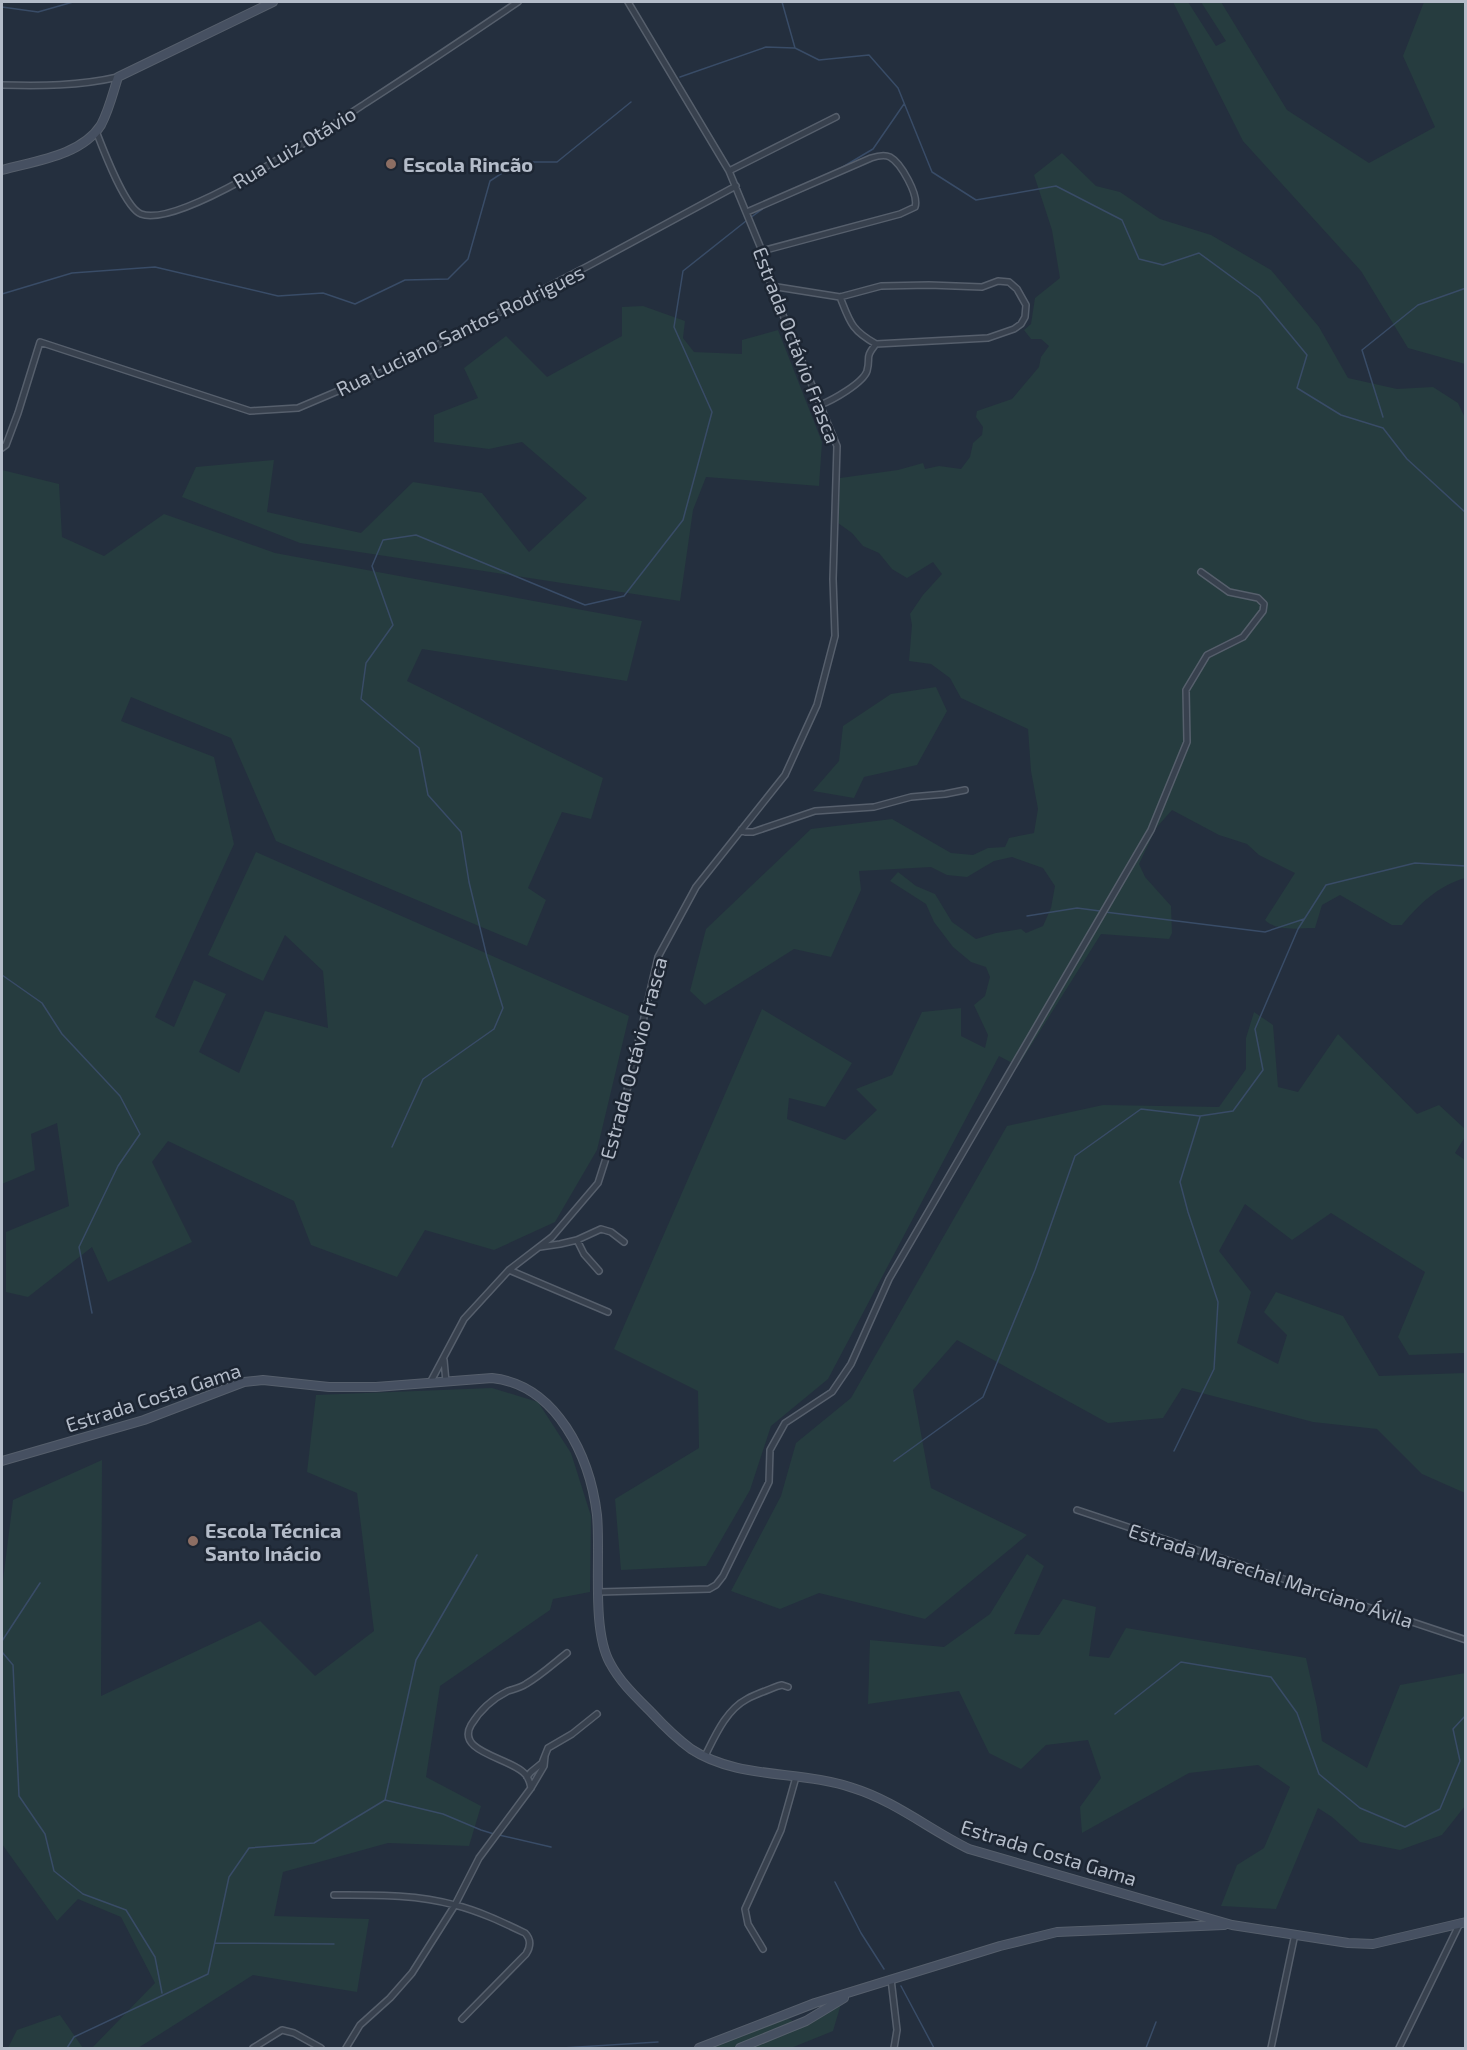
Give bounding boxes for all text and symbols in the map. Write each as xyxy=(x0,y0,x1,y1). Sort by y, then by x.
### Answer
street label: Rua Luiz Otávio xyxy=(228,101,360,193)
place label: Escola Rincão xyxy=(403,152,533,176)
marker: Escola Rincão xyxy=(384,157,398,171)
street label: Estrada Octávio Frasca xyxy=(748,243,846,447)
street label: Rua Luciano Santos Rodrigues xyxy=(332,259,588,401)
street label: Estrada Octávio Frasca xyxy=(594,954,672,1162)
street label: Estrada Costa Gama xyxy=(62,1357,244,1437)
place label: Escola Técnica Santo Inácio xyxy=(205,1518,342,1565)
street label: Estrada Marechal Marciano Ávila xyxy=(1126,1518,1416,1632)
marker: Escola Técnica Santo Inácio xyxy=(186,1534,200,1548)
street label: Estrada Costa Gama xyxy=(958,1814,1140,1890)

